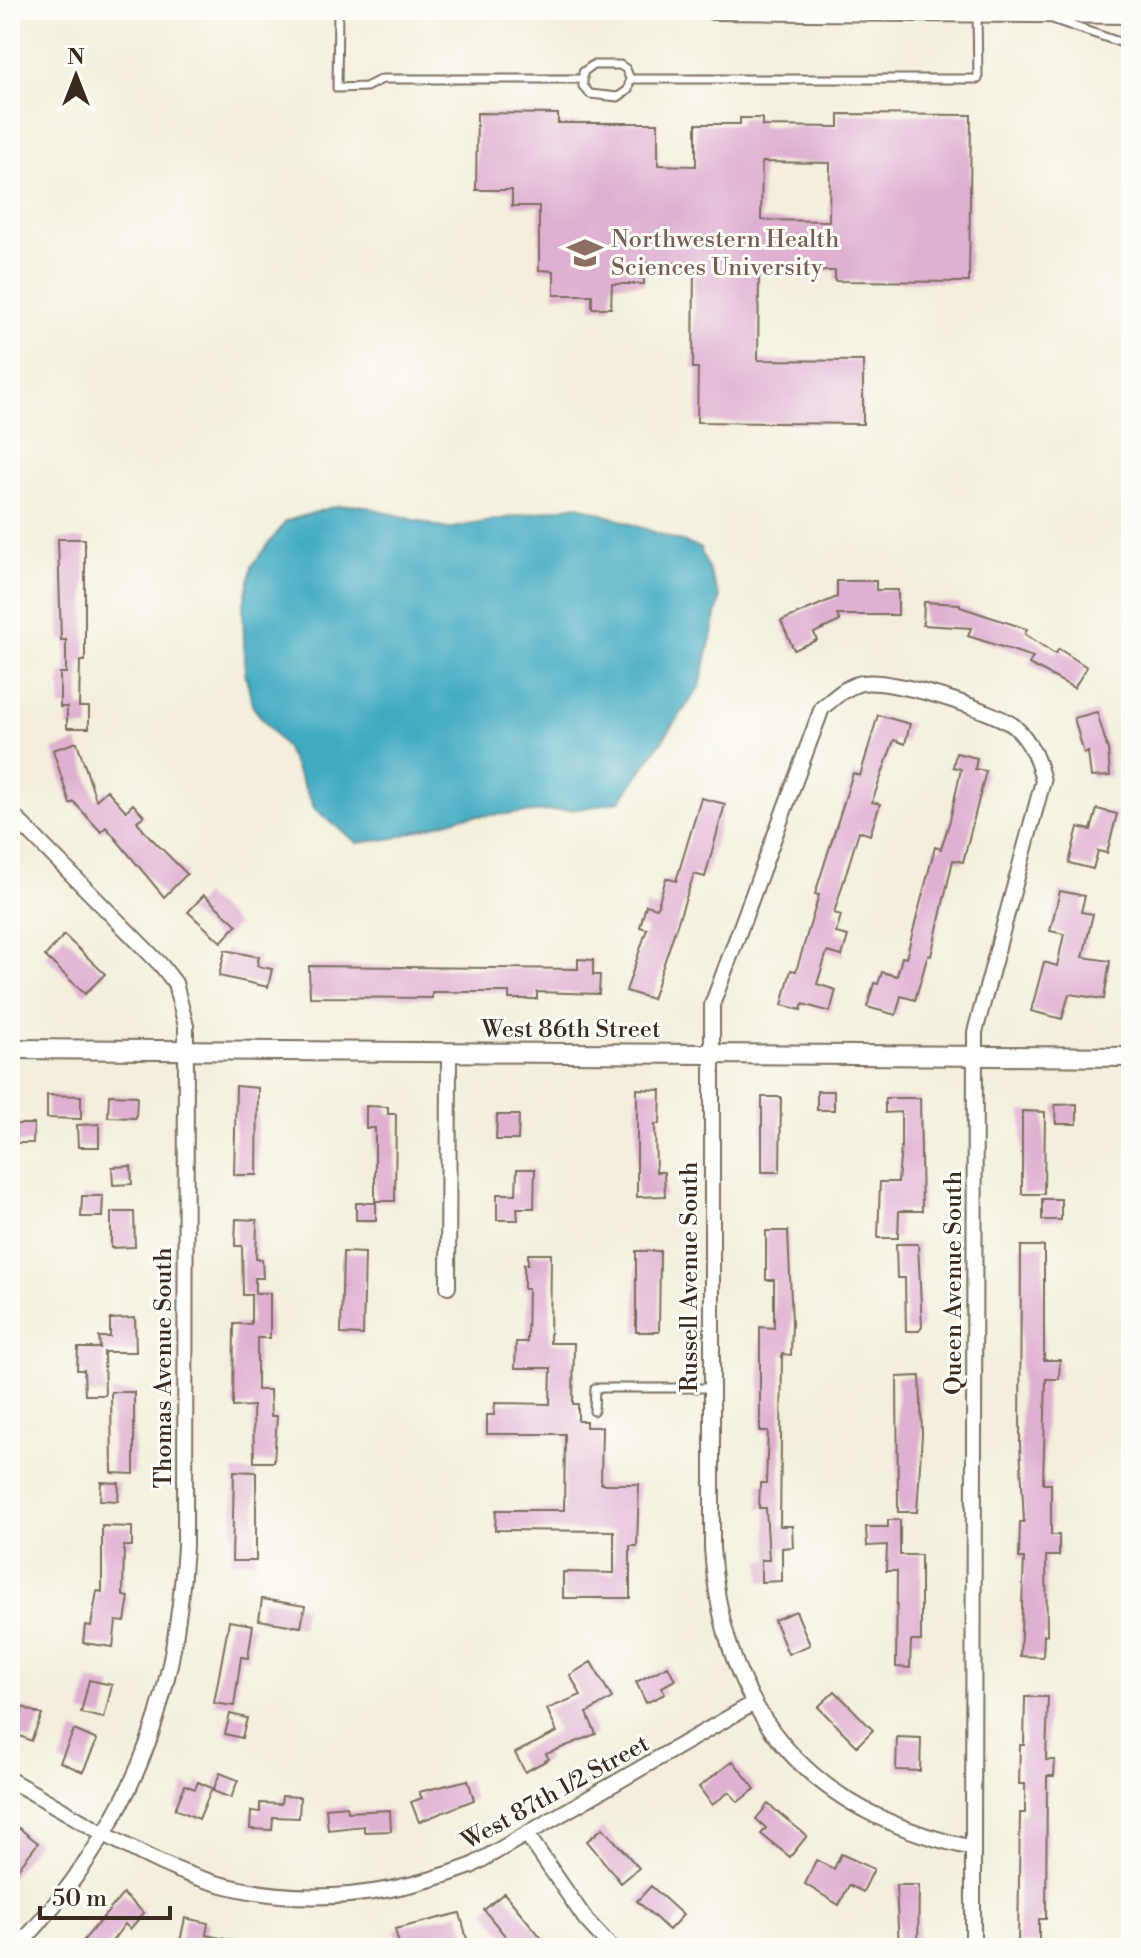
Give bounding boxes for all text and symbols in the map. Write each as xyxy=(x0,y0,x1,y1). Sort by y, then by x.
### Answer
north arrow xyxy=(36,36,116,116)
text: N xyxy=(67,44,85,71)
place label: Northwestern Health Sciences University xyxy=(611,225,839,283)
school or university icon: Northwestern Health Sciences University xyxy=(566,234,604,272)
street label: West 86th Street xyxy=(481,1015,661,1045)
street label: Russell Avenue South xyxy=(675,1162,705,1392)
street label: Queen Avenue South xyxy=(939,1171,969,1395)
street label: Thomas Avenue South xyxy=(149,1248,179,1488)
street label: West 87th 1/2 Street xyxy=(456,1729,655,1857)
scale bar xyxy=(40,1870,170,1920)
text: 50 m xyxy=(52,1884,107,1914)

